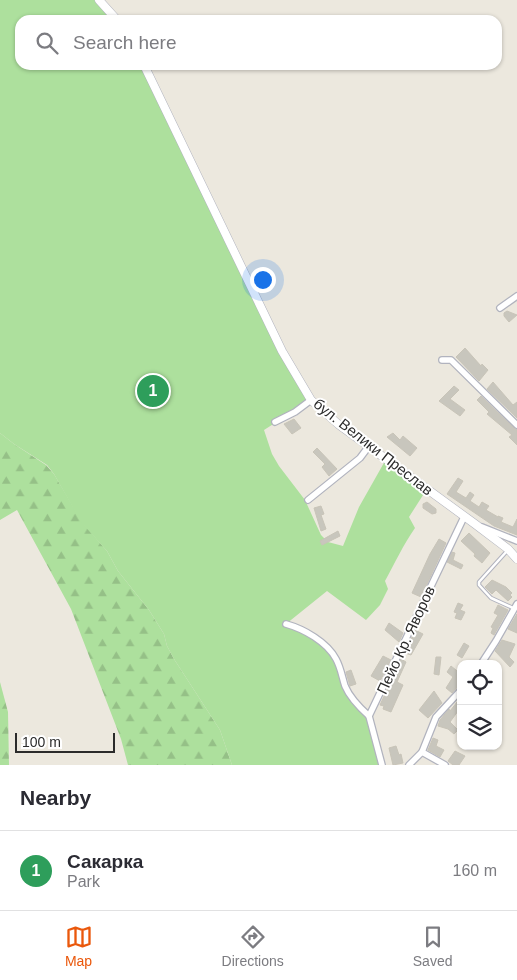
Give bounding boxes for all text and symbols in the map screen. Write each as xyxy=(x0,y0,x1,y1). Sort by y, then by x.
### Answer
search box xyxy=(15,15,502,70)
icon: search xyxy=(33,29,61,57)
text: Search here xyxy=(73,32,177,53)
your location xyxy=(250,267,276,293)
pin: 1 xyxy=(137,372,169,410)
street label: бул. Велики Преслав xyxy=(310,395,436,498)
street label: Пейо Кр. Яворов xyxy=(373,583,438,696)
map controls xyxy=(457,660,502,750)
button: locate xyxy=(457,660,502,705)
button: layers xyxy=(457,705,502,750)
scale bar xyxy=(15,730,115,753)
text: 100 m xyxy=(22,734,61,750)
text: Nearby xyxy=(20,786,91,809)
text: Сакарка xyxy=(67,851,143,872)
text: 1 xyxy=(32,862,40,879)
text: 160 m xyxy=(453,862,497,879)
text: Park xyxy=(67,873,100,890)
tab: Map xyxy=(65,923,93,969)
tab: Directions xyxy=(222,923,284,969)
tab: Saved xyxy=(413,923,452,969)

